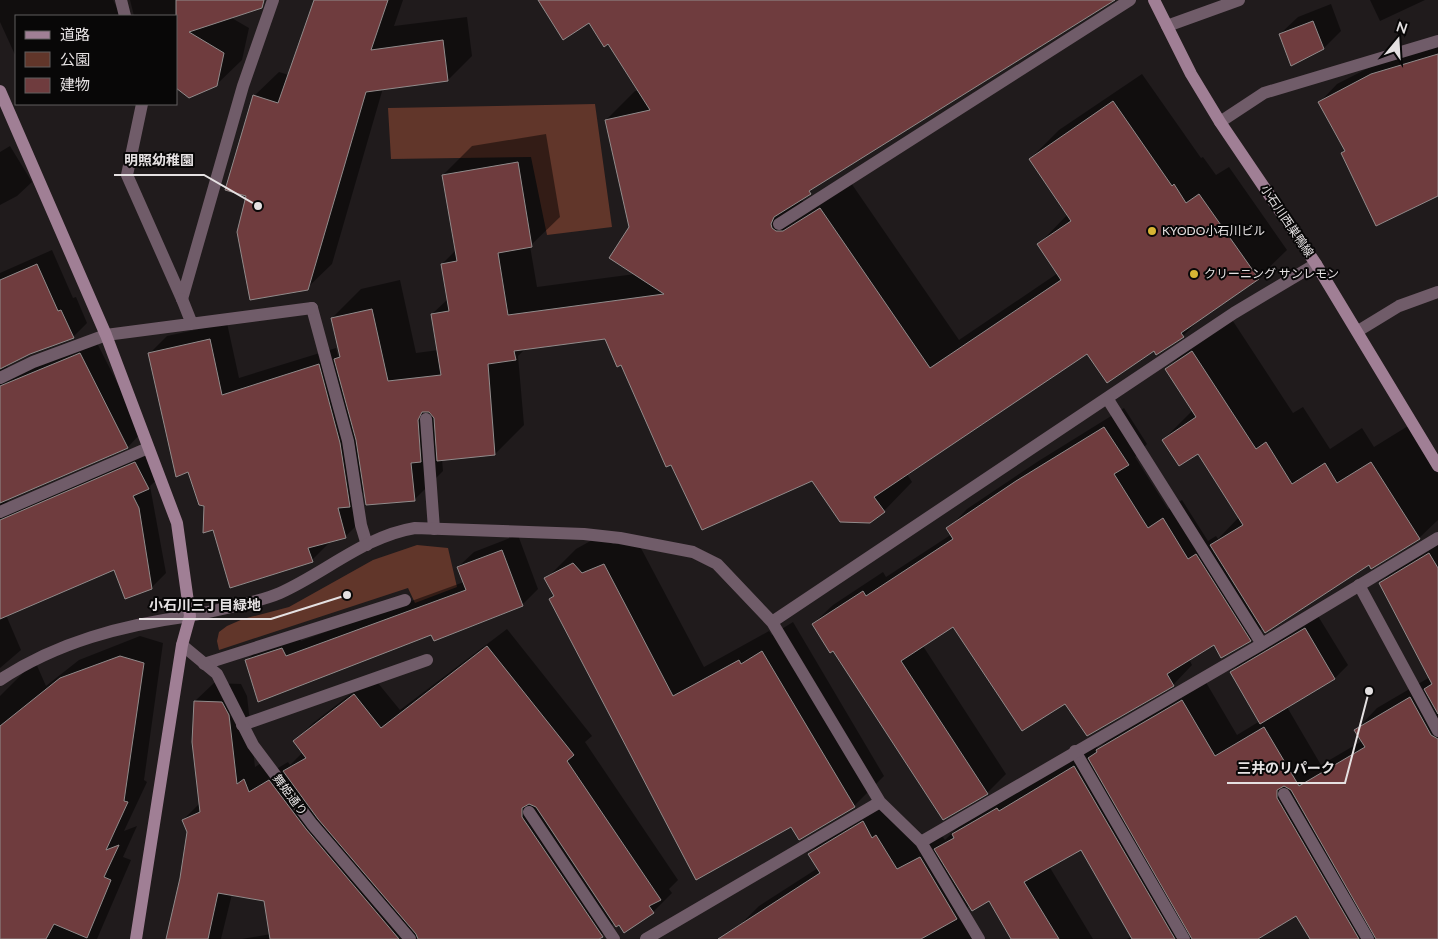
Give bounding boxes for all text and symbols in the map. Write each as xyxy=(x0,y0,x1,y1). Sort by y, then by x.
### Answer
legend xyxy=(15,15,178,105)
north arrow xyxy=(1373,15,1423,65)
text: N xyxy=(1394,17,1410,37)
text: 道路 xyxy=(60,25,90,43)
text: 公園 xyxy=(60,50,90,68)
text: 建物 xyxy=(60,75,90,93)
callout: 明照幼稚園 xyxy=(114,146,204,175)
text: 明照幼稚園 xyxy=(124,151,194,168)
street label: 小石川西巣鴨線 xyxy=(1258,182,1317,260)
place label: KYODO小石川ビル xyxy=(1162,223,1265,238)
marker: KYODO小石川ビル xyxy=(1146,225,1158,237)
place label: クリーニング サンレモン xyxy=(1204,266,1339,281)
marker: クリーニング サンレモン xyxy=(1188,268,1200,280)
callout: 小石川三丁目緑地 xyxy=(139,590,271,619)
text: 小石川三丁目緑地 xyxy=(149,596,261,613)
callout: 三井のリパーク xyxy=(1227,754,1345,783)
text: 三井のリパーク xyxy=(1237,759,1335,776)
street label: 舞姫通り xyxy=(270,771,311,818)

